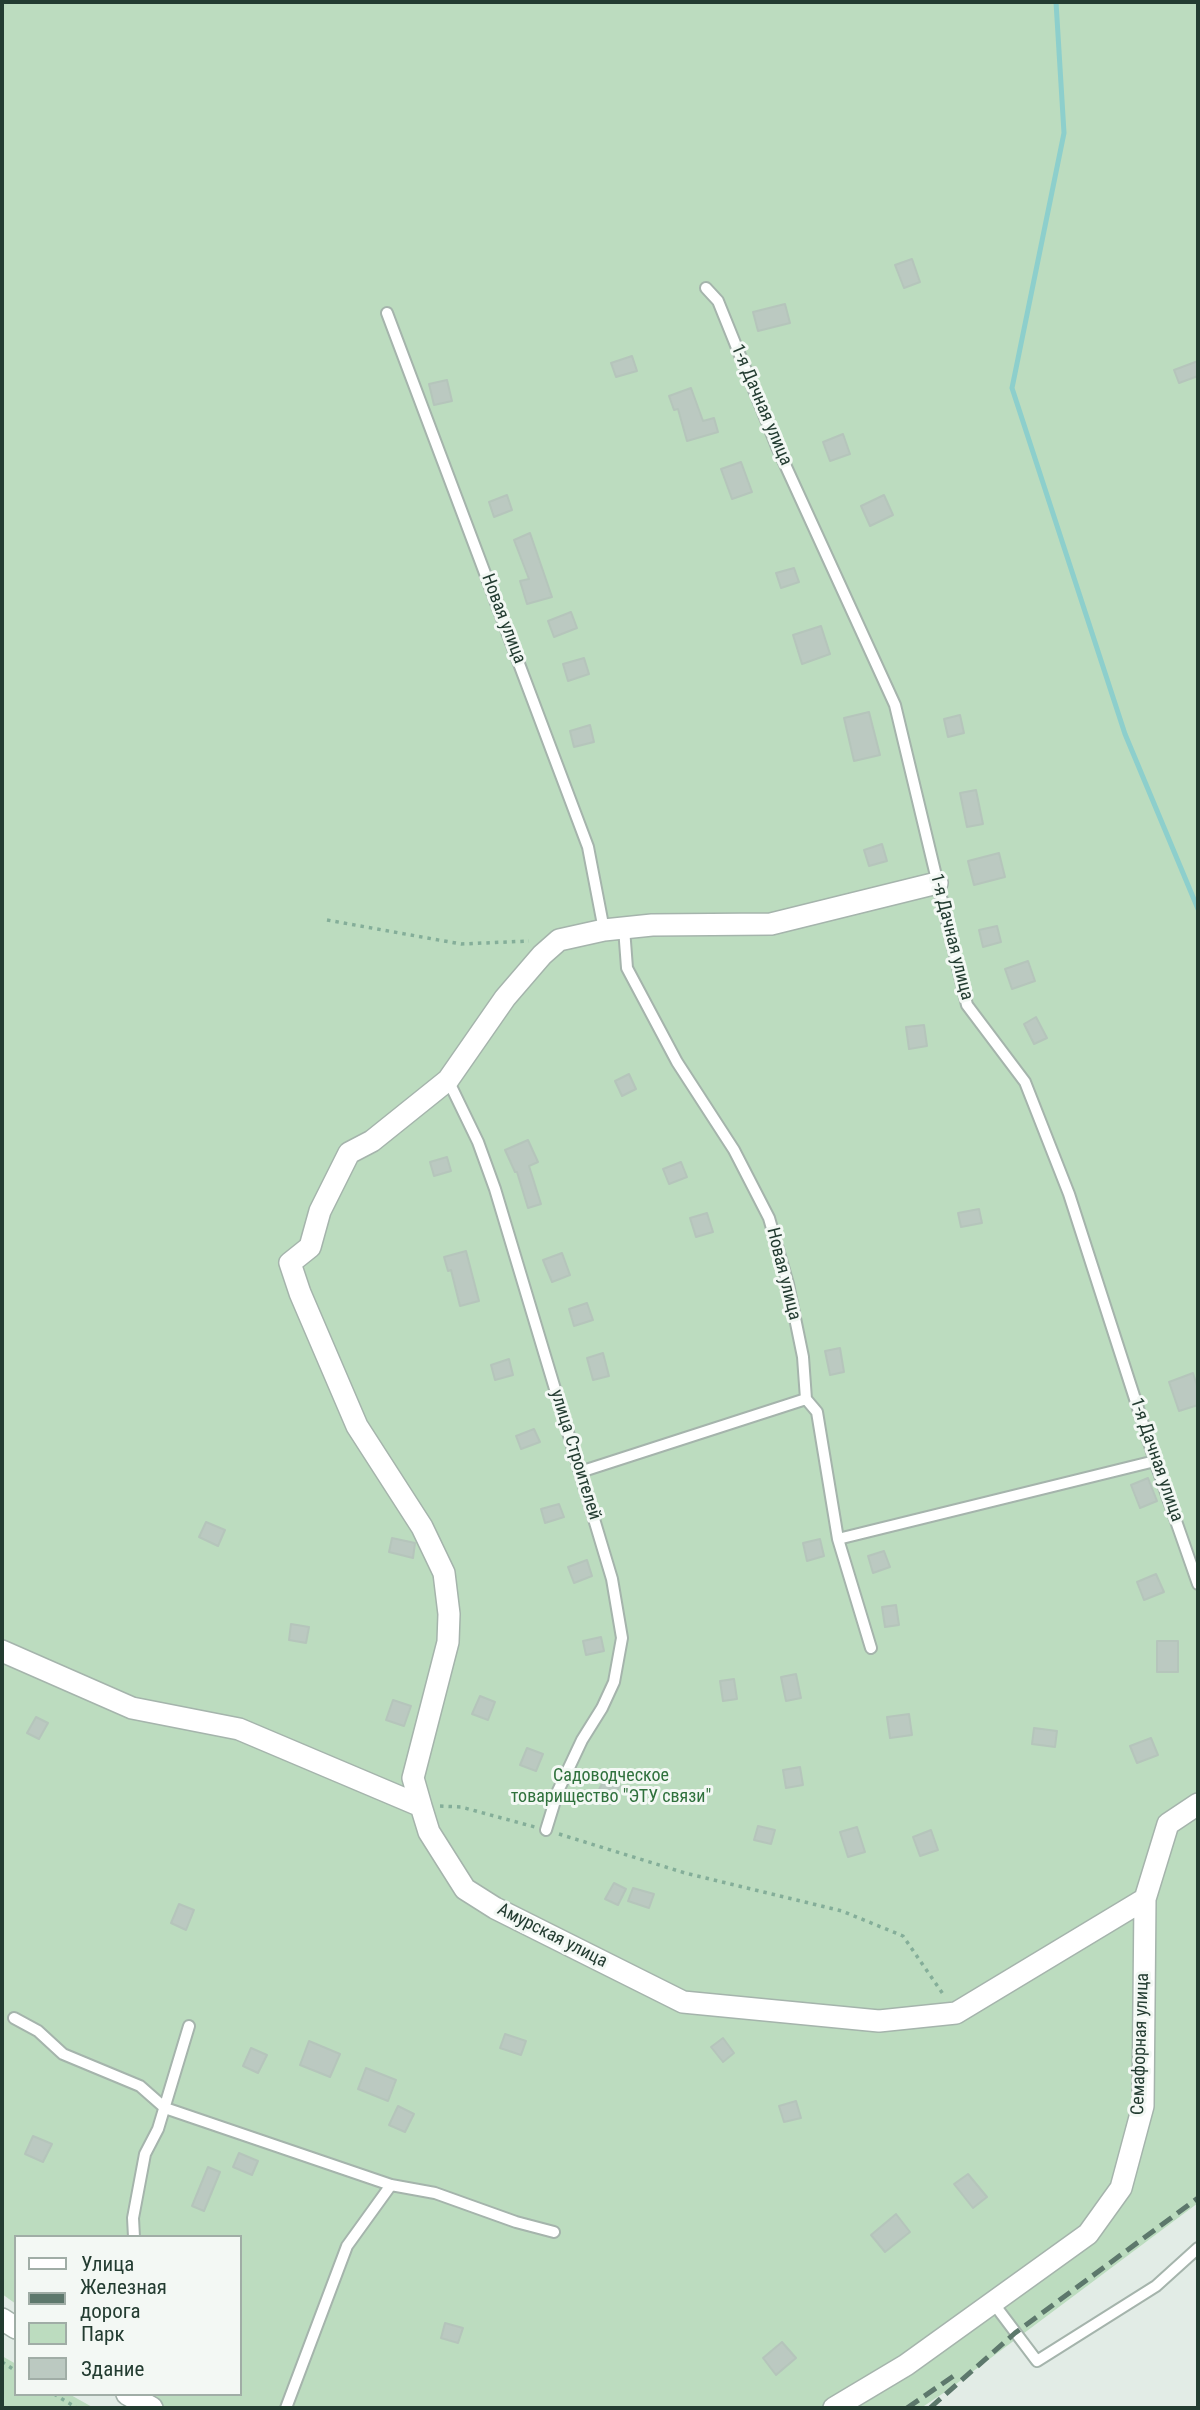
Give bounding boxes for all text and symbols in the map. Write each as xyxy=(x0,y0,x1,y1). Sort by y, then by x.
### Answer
street label: 1-я Дачная улица xyxy=(726,341,796,469)
street label: Новая улица xyxy=(476,571,530,667)
street label: 1-я Дачная улица xyxy=(925,872,977,1002)
street label: Новая улица xyxy=(761,1226,805,1322)
street label: улица Строителей xyxy=(545,1387,605,1523)
street label: 1-я Дачная улица xyxy=(1125,1395,1187,1525)
park label: Садоводческое товарищество "ЭТУ связи" xyxy=(511,1765,711,1808)
street label: Амурская улица xyxy=(493,1899,611,1973)
street label: Семафорная улица xyxy=(1128,1973,1154,2115)
legend xyxy=(14,2235,242,2396)
text: Улица xyxy=(81,2252,134,2276)
text: Железная дорога xyxy=(80,2275,167,2323)
text: Парк xyxy=(81,2322,125,2346)
text: Здание xyxy=(81,2357,144,2381)

